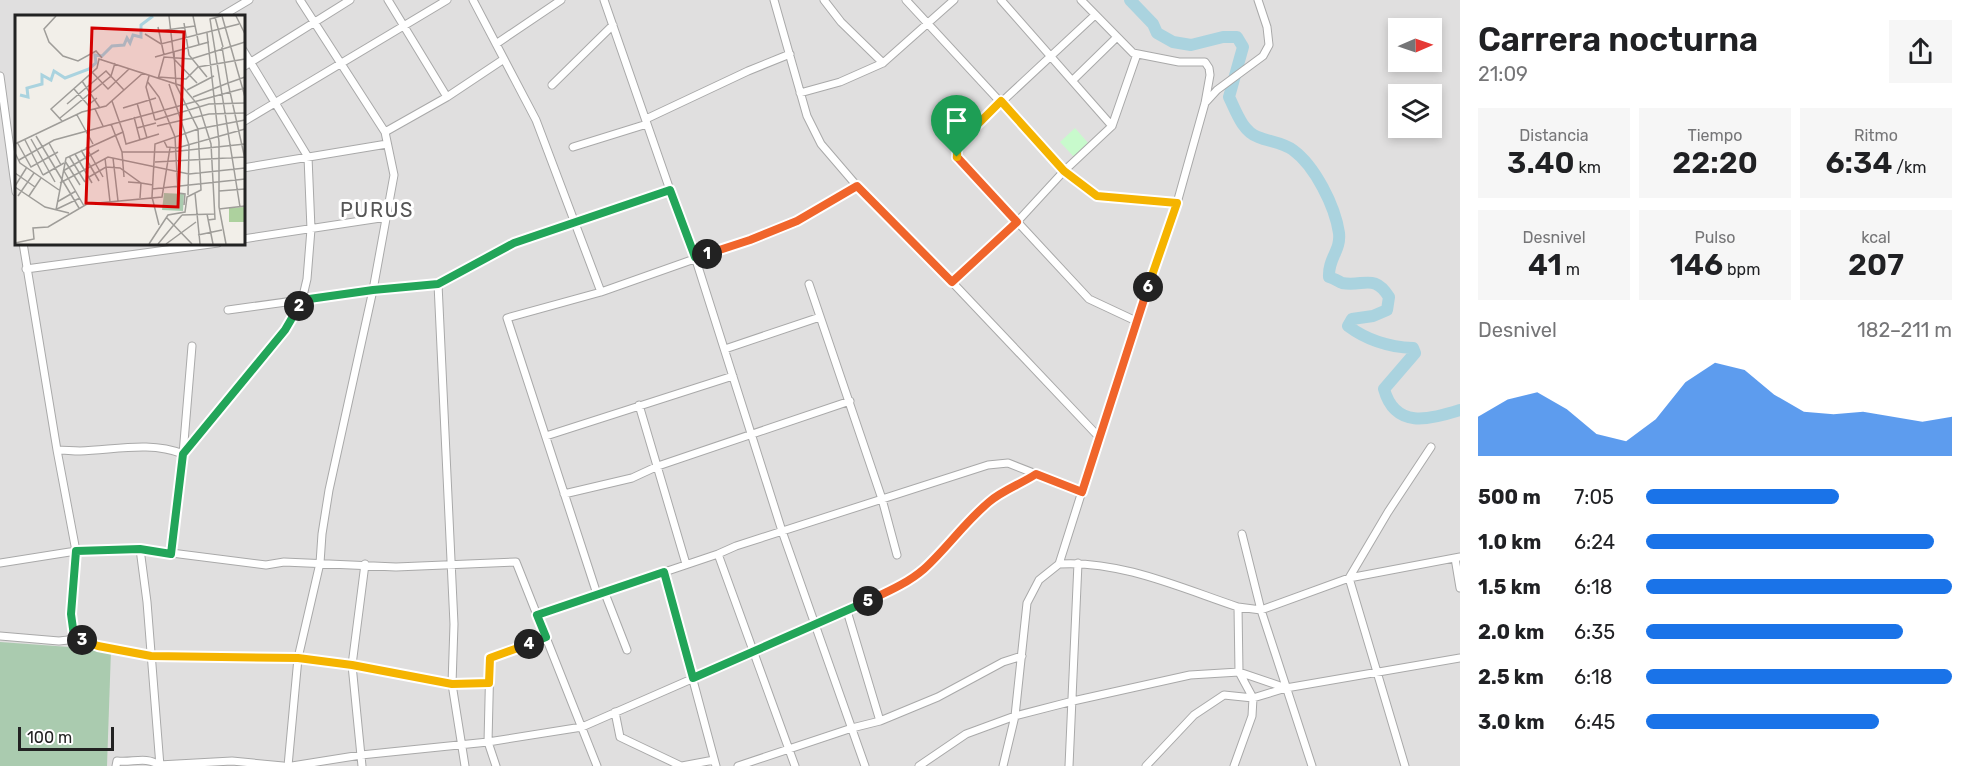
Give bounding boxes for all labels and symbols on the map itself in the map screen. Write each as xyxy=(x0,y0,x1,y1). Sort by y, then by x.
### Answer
inset map xyxy=(15,15,244,244)
north arrow xyxy=(1388,18,1442,72)
pin xyxy=(931,95,982,157)
district label: PURUS xyxy=(340,198,414,222)
pin: 1 xyxy=(692,239,722,269)
pin: 6 xyxy=(1133,272,1163,302)
pin: 2 xyxy=(284,291,314,321)
pin: 5 xyxy=(853,586,883,616)
pin: 3 xyxy=(67,625,97,655)
pin: 4 xyxy=(514,629,544,659)
scale bar xyxy=(18,724,114,752)

